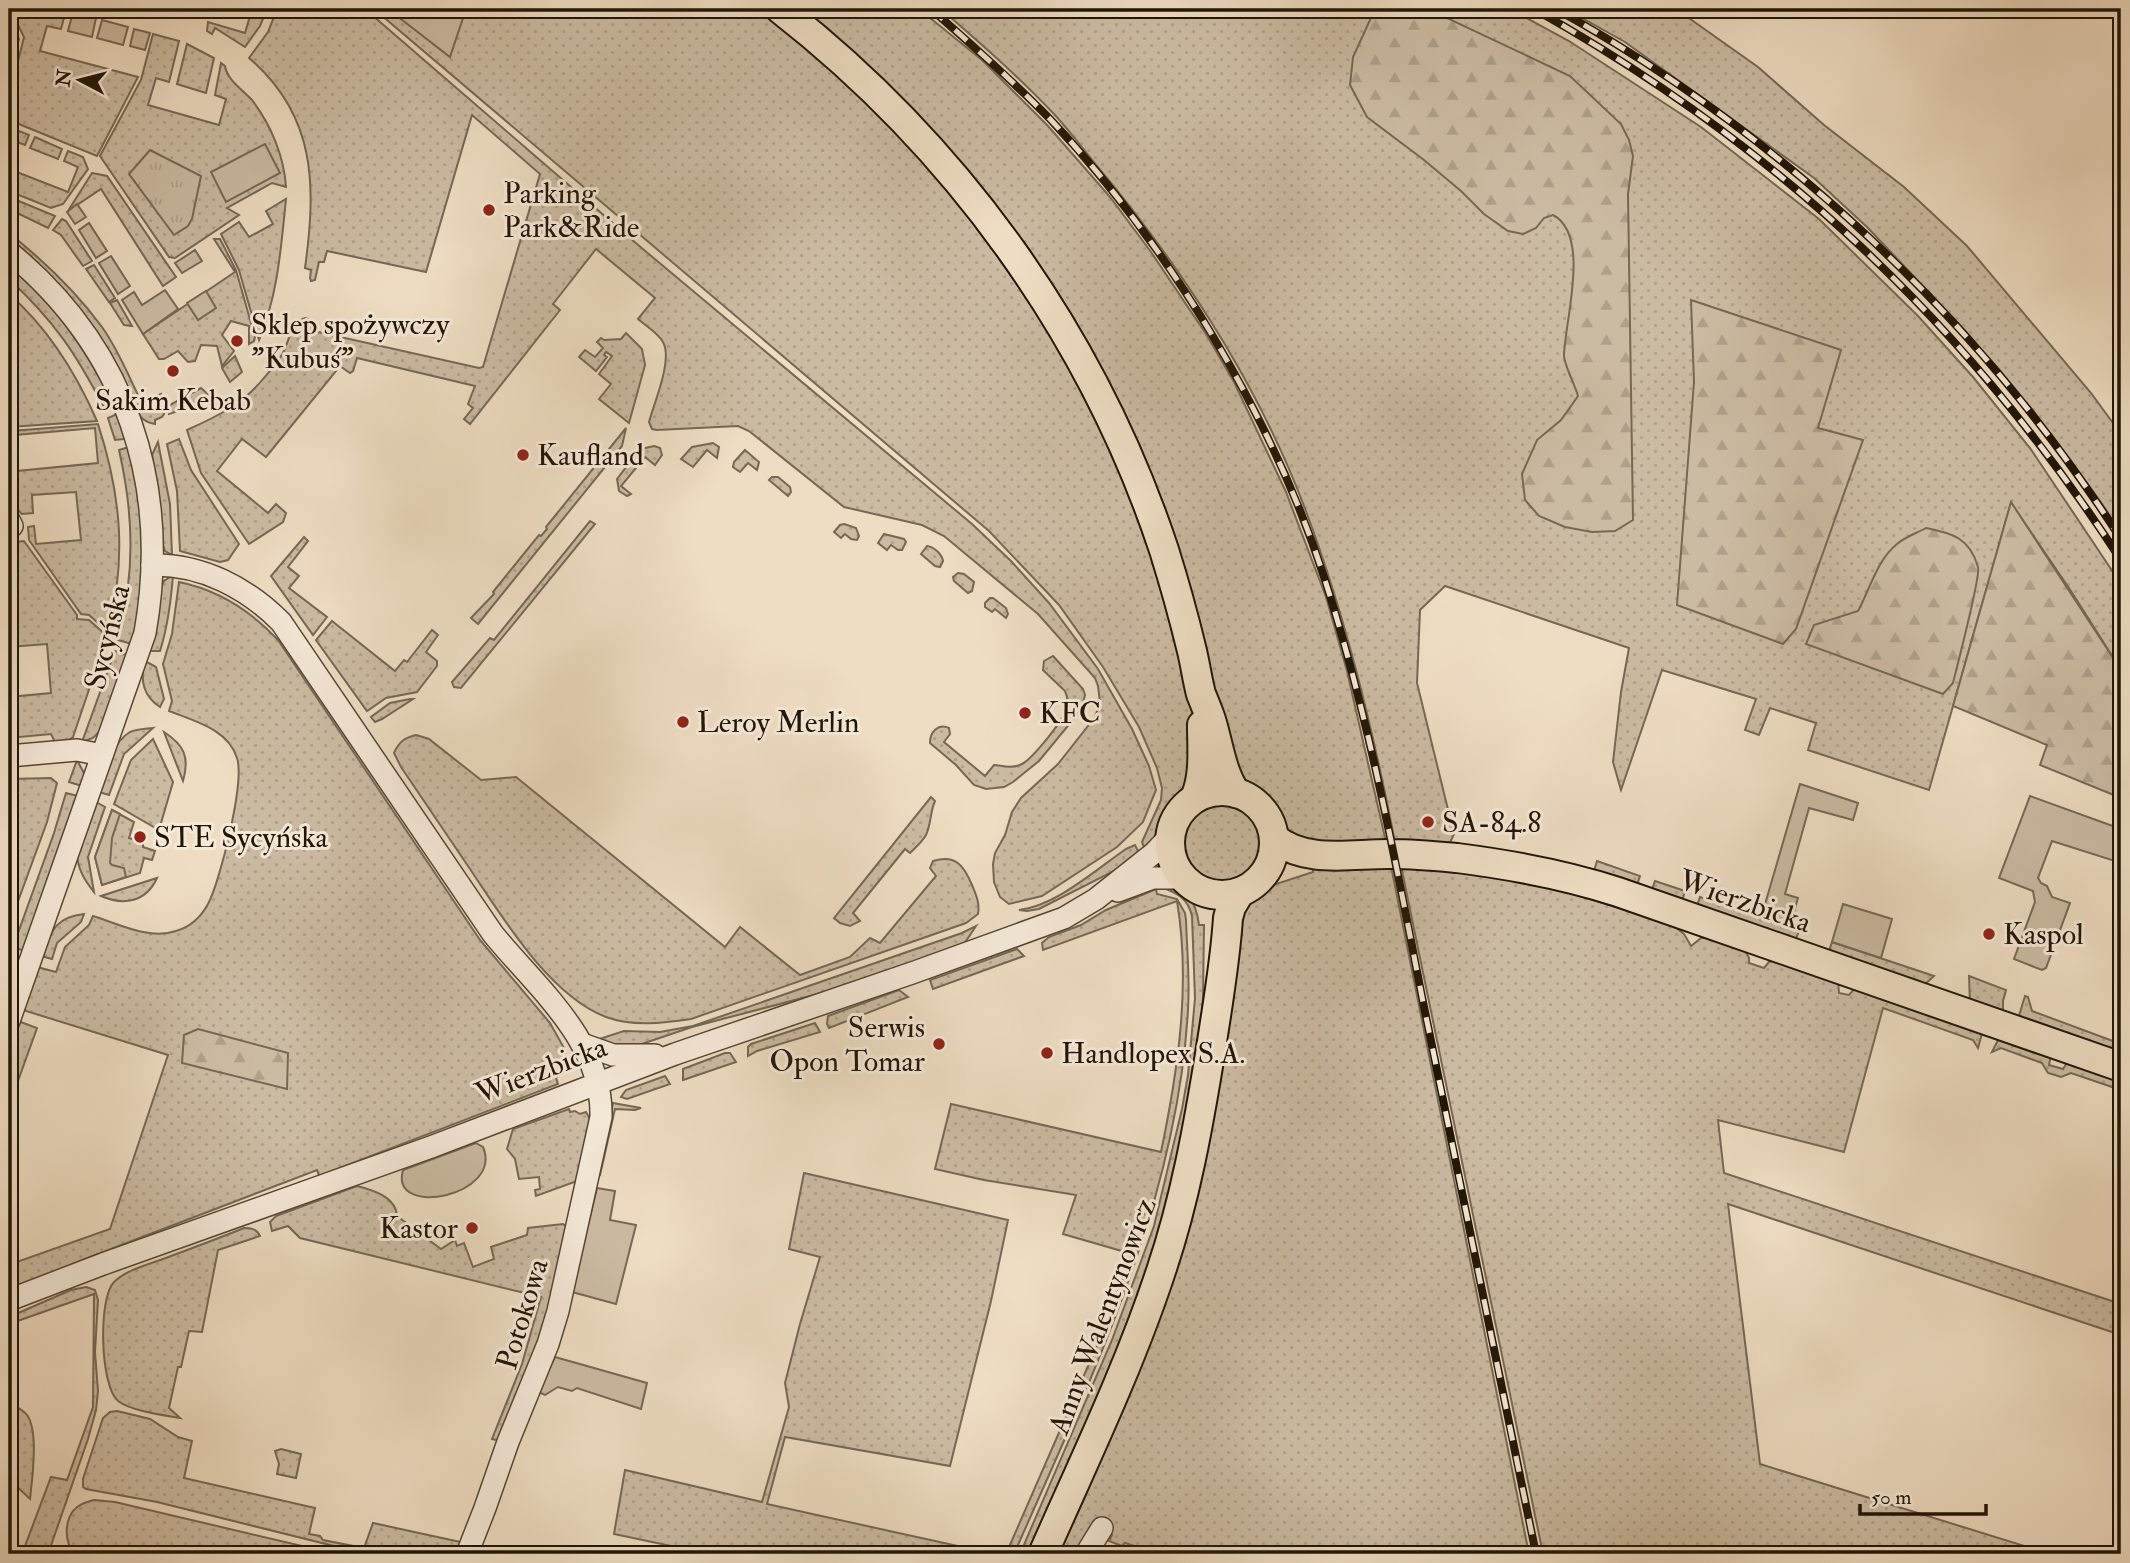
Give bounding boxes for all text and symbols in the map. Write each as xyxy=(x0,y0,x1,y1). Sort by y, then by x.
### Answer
north arrow xyxy=(46,46,116,116)
text: N xyxy=(51,67,77,89)
place label: Parking Park&Ride xyxy=(503,175,639,246)
marker: Parking Park&Ride xyxy=(481,202,497,218)
place label: Sklep spożywczy "Kubuś" xyxy=(251,306,450,377)
marker: Sklep spożywczy "Kubuś" xyxy=(229,333,245,349)
marker: Sakim Kebab xyxy=(165,363,181,379)
place label: Sakim Kebab xyxy=(95,382,251,419)
place label: Kaufland xyxy=(537,437,644,474)
marker: Kaufland xyxy=(515,447,531,463)
street label: Sycyńska xyxy=(77,580,139,693)
place label: KFC xyxy=(1039,695,1101,732)
place label: Leroy Merlin xyxy=(697,704,859,741)
marker: KFC xyxy=(1017,705,1033,721)
marker: Leroy Merlin xyxy=(675,714,691,730)
place label: SA-84.8 xyxy=(1442,804,1541,841)
marker: SA-84.8 xyxy=(1420,814,1436,830)
place label: STE Sycyńska xyxy=(154,819,328,856)
marker: STE Sycyńska xyxy=(132,829,148,845)
street label: Wierzbicka xyxy=(1673,861,1817,942)
place label: Kaspol xyxy=(2003,916,2084,953)
marker: Kaspol xyxy=(1981,926,1997,942)
place label: Serwis Opon Tomar xyxy=(770,1009,925,1080)
street label: Wierzbicka xyxy=(469,1028,613,1113)
place label: Handlopex S.A. xyxy=(1061,1035,1245,1072)
marker: Serwis Opon Tomar xyxy=(931,1036,947,1052)
marker: Handlopex S.A. xyxy=(1039,1045,1055,1061)
street label: Anny Walentynowicz xyxy=(1040,1193,1165,1441)
place label: Kastor xyxy=(379,1210,458,1247)
marker: Kastor xyxy=(464,1220,480,1236)
street label: Potokowa xyxy=(488,1254,557,1374)
scale bar xyxy=(1860,1472,1986,1516)
text: 50 m xyxy=(1871,1484,1912,1511)

